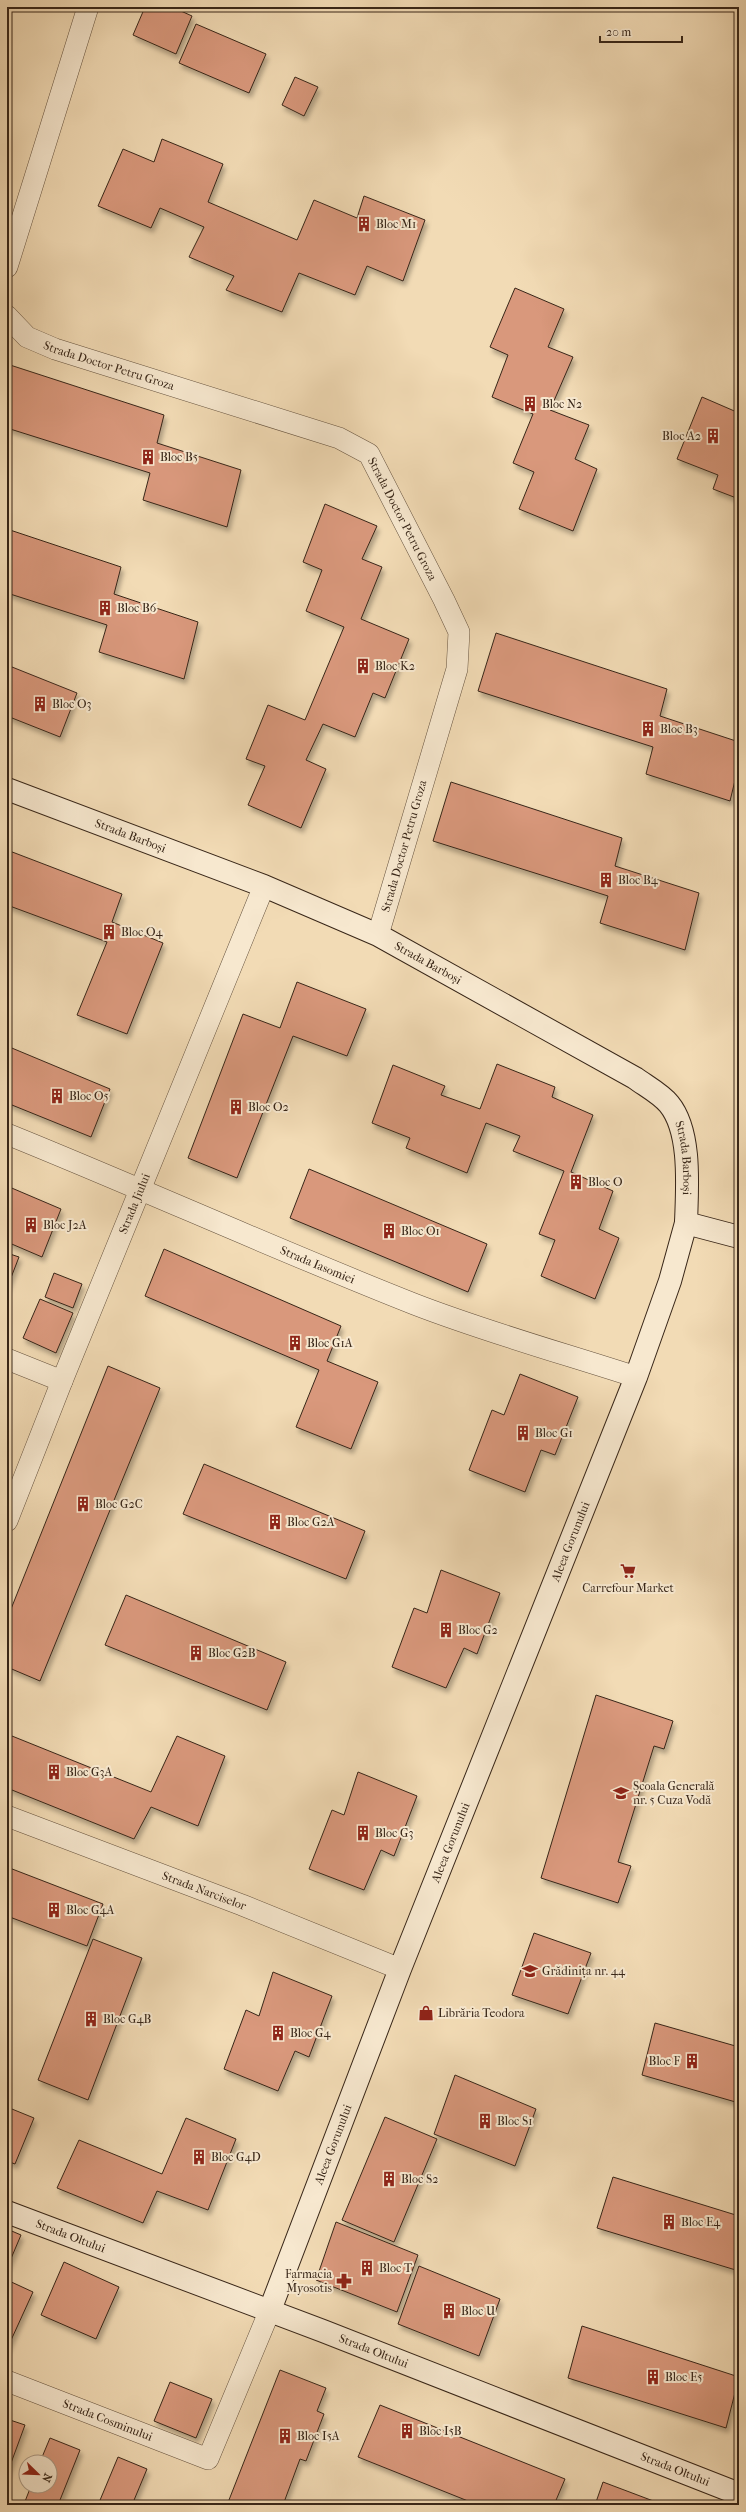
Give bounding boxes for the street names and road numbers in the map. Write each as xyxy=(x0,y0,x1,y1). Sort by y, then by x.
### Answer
street label: Strada Doctor Petru Groza xyxy=(41,338,177,393)
street label: Strada Doctor Petru Groza xyxy=(365,455,440,583)
street label: Strada Doctor Petru Groza xyxy=(378,778,430,913)
street label: Strada Barboși xyxy=(93,816,168,856)
street label: Strada Barboși xyxy=(392,939,464,987)
street label: Strada Barboși xyxy=(672,1119,694,1196)
street label: Strada Jiului xyxy=(116,1171,153,1236)
street label: Strada Iasomiei xyxy=(278,1243,357,1287)
street label: Aleea Gorunului xyxy=(548,1499,593,1585)
street label: Aleea Gorunului xyxy=(428,1800,473,1885)
street label: Strada Narciselor xyxy=(160,1868,249,1913)
street label: Aleea Gorunului xyxy=(311,2102,355,2188)
street label: Strada Oltului xyxy=(34,2216,108,2256)
street label: Strada Oltului xyxy=(337,2331,411,2371)
street label: Strada Cosminului xyxy=(61,2396,155,2444)
street label: Strada Oltului xyxy=(639,2449,712,2489)

